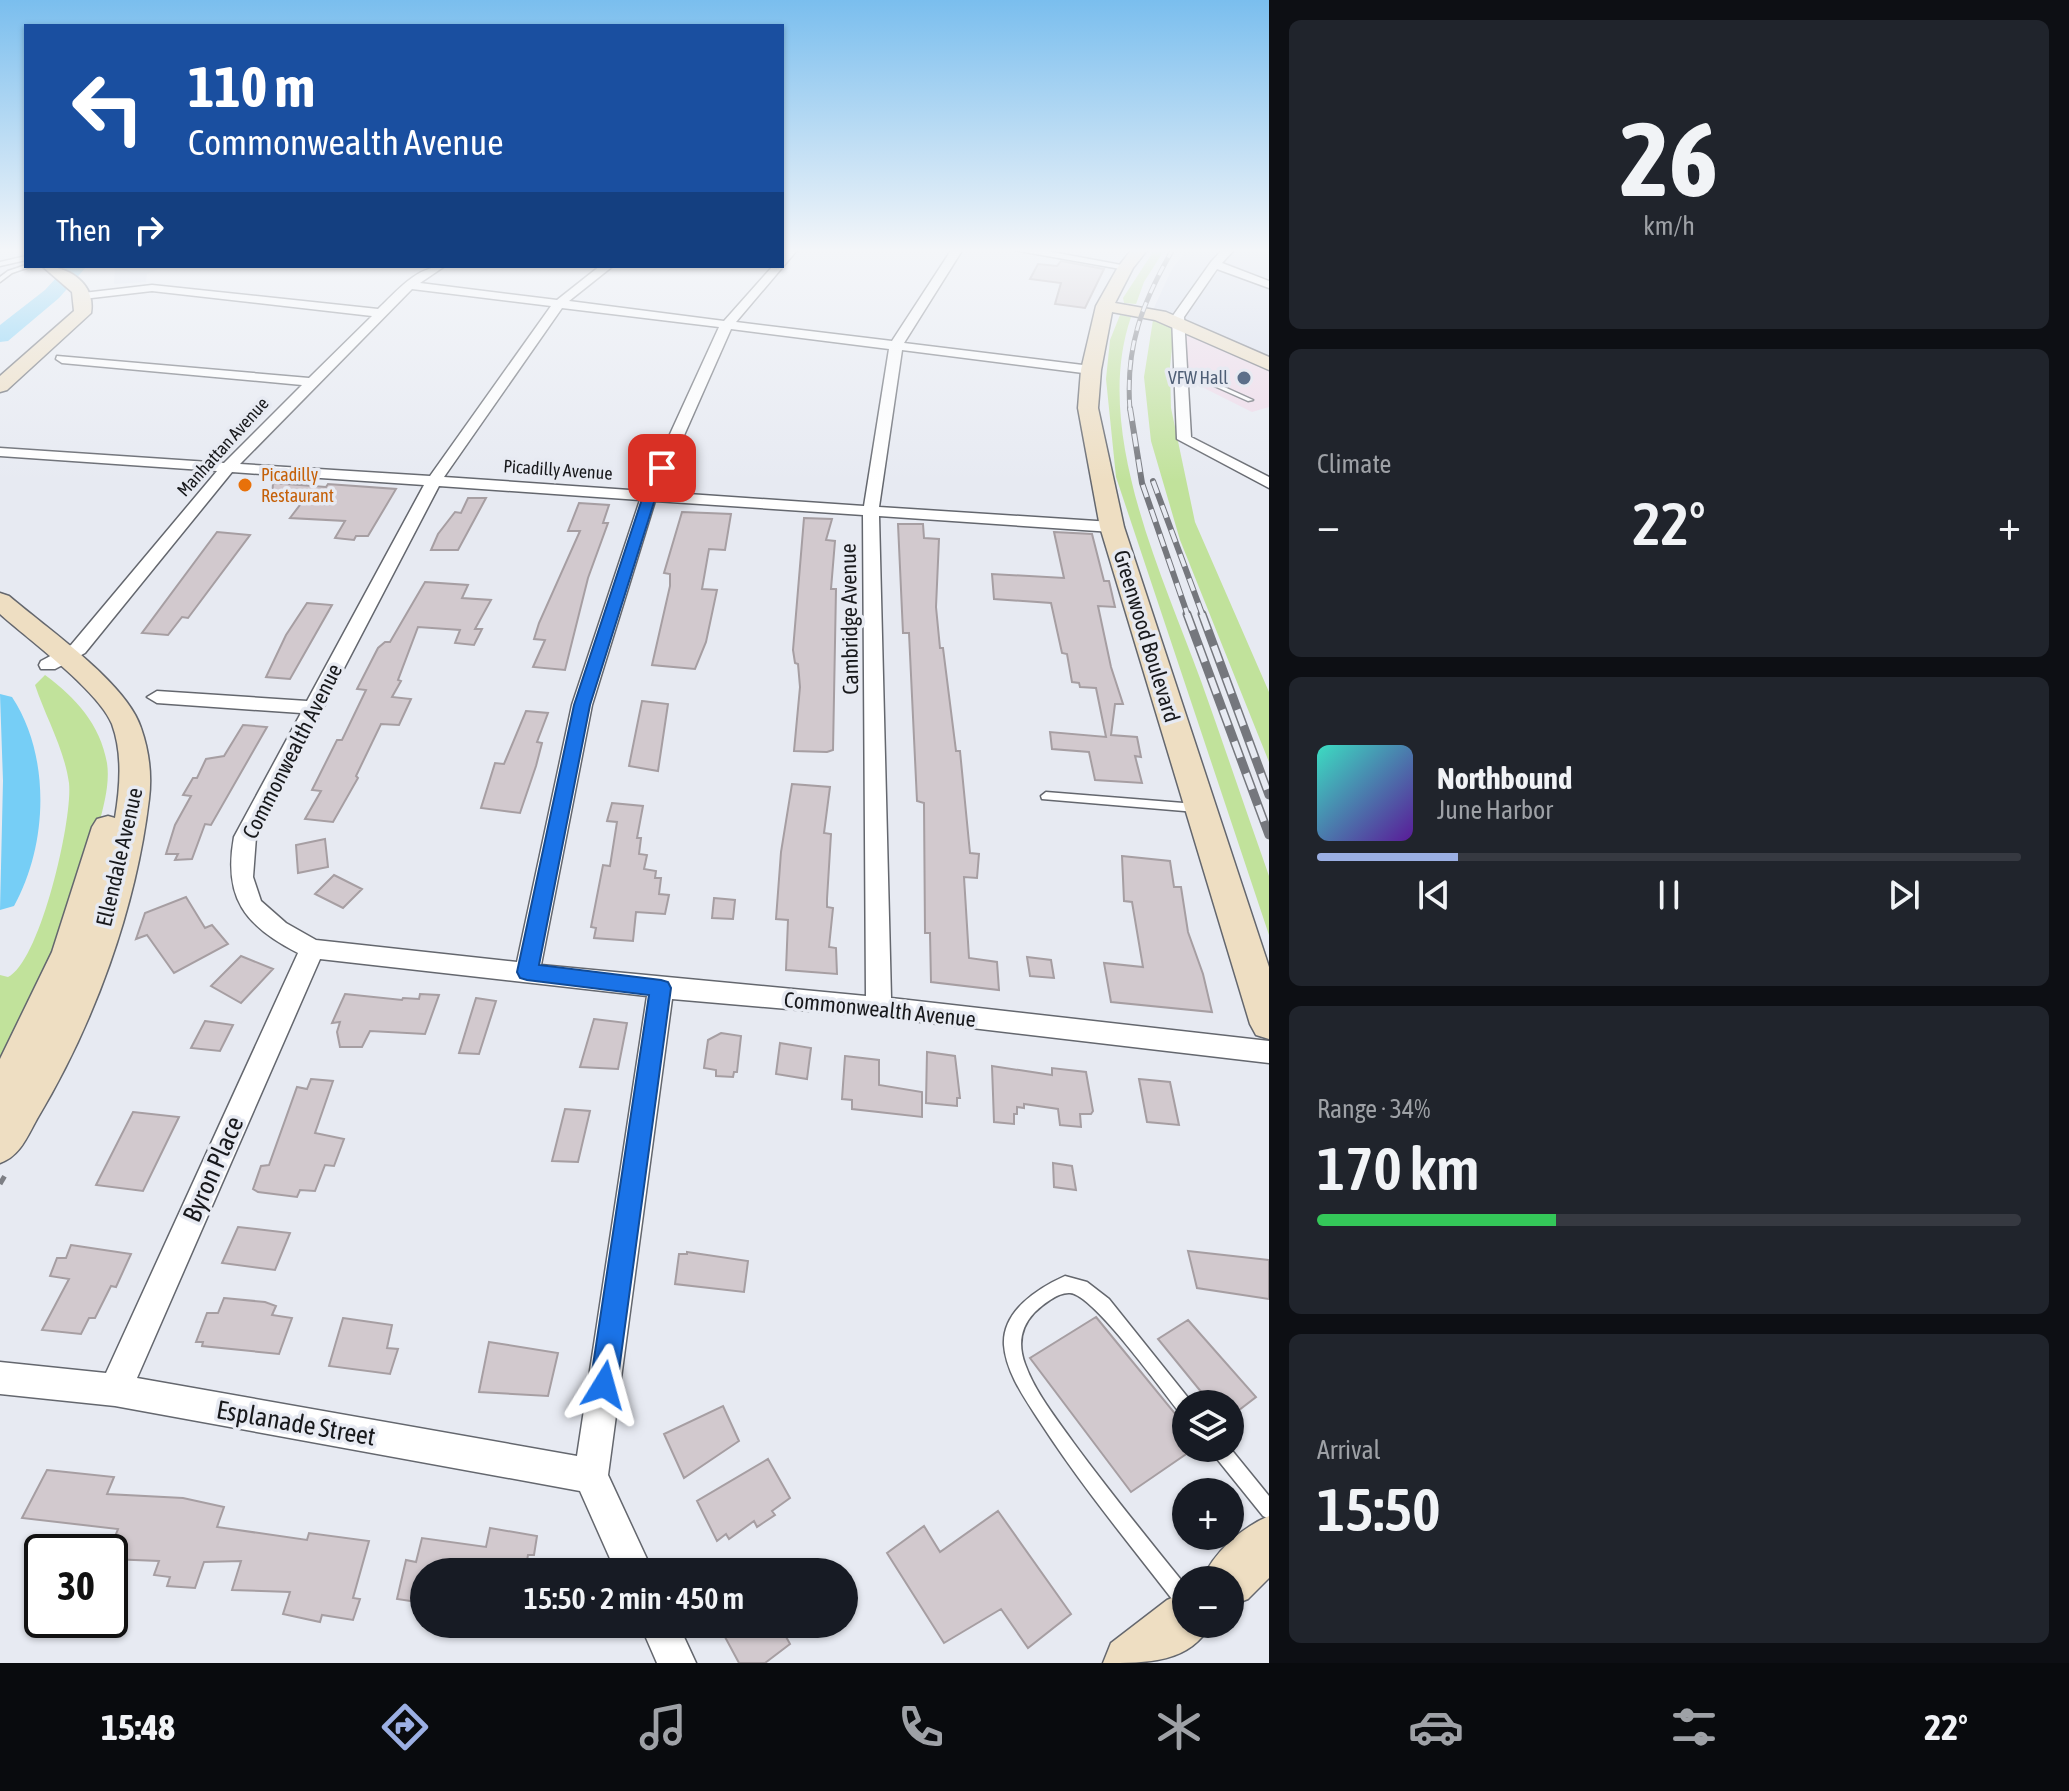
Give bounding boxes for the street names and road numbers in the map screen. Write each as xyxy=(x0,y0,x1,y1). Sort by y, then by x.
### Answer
street label: Manhattan Avenue xyxy=(173,393,273,501)
street label: Picadilly Avenue xyxy=(503,455,613,484)
street label: Cambridge Avenue xyxy=(835,543,863,695)
street label: Greenwood Boulevard xyxy=(1108,547,1186,725)
street label: Commonwealth Avenue xyxy=(237,659,347,843)
street label: Ellendale Avenue xyxy=(90,785,148,929)
street label: Commonwealth Avenue xyxy=(783,986,977,1032)
street label: Byron Place xyxy=(176,1112,250,1226)
street label: Esplanade Street xyxy=(214,1394,378,1452)

